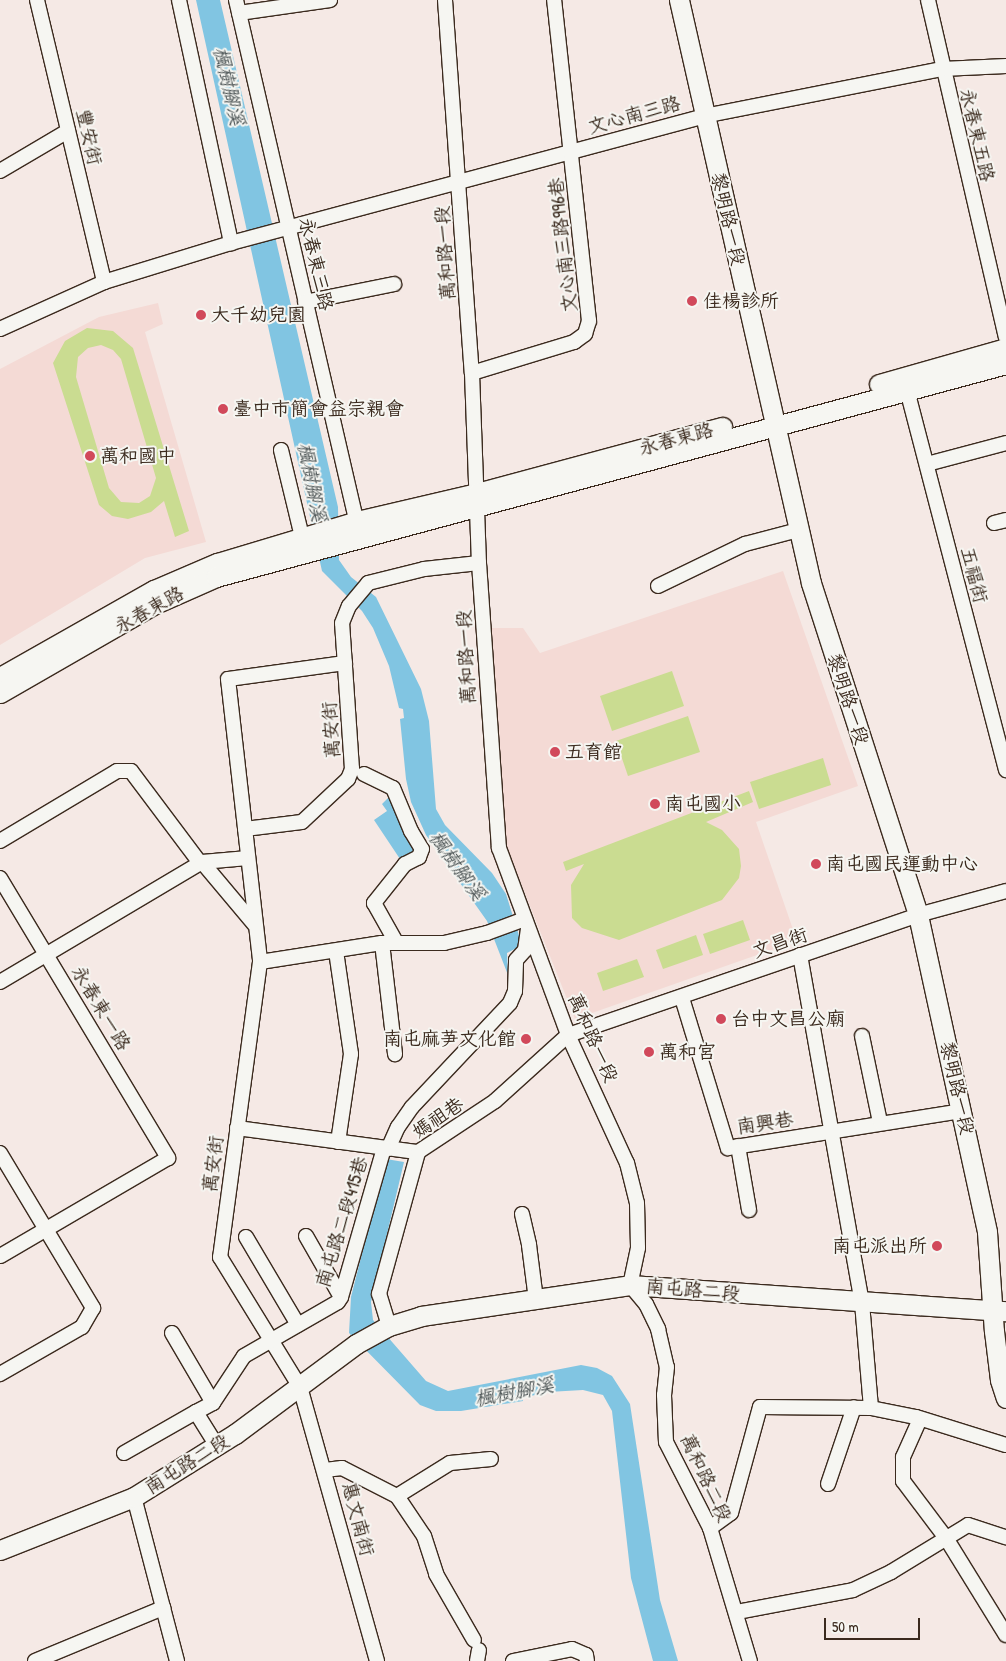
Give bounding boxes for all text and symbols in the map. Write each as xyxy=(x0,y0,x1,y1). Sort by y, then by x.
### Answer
water label: 楓樹腳溪 xyxy=(209,44,251,128)
street label: 永春東五路 xyxy=(955,86,999,184)
street label: 文心南三路 xyxy=(585,92,683,138)
street label: 豐安街 xyxy=(71,107,107,167)
street label: 黎明路一段 xyxy=(706,170,750,268)
street label: 文心南三路996巷 xyxy=(545,176,581,314)
street label: 萬和路一段 xyxy=(430,205,460,301)
street label: 永春東三路 xyxy=(294,215,338,313)
place label: 佳楊診所 xyxy=(703,290,779,312)
marker: 佳楊診所 xyxy=(685,294,699,308)
place label: 大千幼兒園 xyxy=(211,304,306,326)
marker: 大千幼兒園 xyxy=(195,309,207,321)
place label: 臺中市簡會益宗親會 xyxy=(233,398,404,420)
marker: 臺中市簡會益宗親會 xyxy=(217,403,229,415)
street label: 永春東路 xyxy=(636,418,716,460)
water label: 楓樹腳溪 xyxy=(294,440,332,524)
place label: 萬和國中 xyxy=(100,445,176,467)
marker: 萬和國中 xyxy=(84,450,96,462)
street label: 五福街 xyxy=(956,545,992,605)
street label: 永春東路 xyxy=(110,582,188,638)
street label: 萬和路一段 xyxy=(452,609,480,705)
street label: 黎明路一段 xyxy=(822,650,874,748)
street label: 萬安街 xyxy=(318,701,344,759)
place label: 五育館 xyxy=(565,741,622,763)
marker: 五育館 xyxy=(549,746,561,758)
place label: 南屯國小 xyxy=(665,793,741,815)
marker: 南屯國小 xyxy=(649,798,661,810)
water label: 楓樹腳溪 xyxy=(425,826,491,904)
place label: 南屯國民運動中心 xyxy=(826,853,978,875)
marker: 南屯國民運動中心 xyxy=(810,858,822,870)
street label: 文昌街 xyxy=(749,923,811,963)
street label: 永春東一路 xyxy=(67,961,135,1055)
street label: 萬和路一段 xyxy=(563,990,623,1086)
place label: 台中文昌公廟 xyxy=(731,1008,845,1030)
marker: 台中文昌公廟 xyxy=(715,1013,727,1025)
place label: 南屯麻芛文化館 xyxy=(383,1028,516,1050)
marker: 南屯麻芛文化館 xyxy=(520,1033,532,1045)
street label: 黎明路一段 xyxy=(935,1039,979,1137)
place label: 萬和宮 xyxy=(659,1041,716,1063)
marker: 萬和宮 xyxy=(643,1046,655,1058)
street label: 媽祖巷 xyxy=(408,1093,468,1143)
street label: 南興巷 xyxy=(735,1108,795,1138)
street label: 萬安街 xyxy=(198,1134,228,1194)
street label: 南屯路二段415巷 xyxy=(311,1154,373,1290)
place label: 南屯派出所 xyxy=(832,1235,927,1257)
marker: 南屯派出所 xyxy=(931,1240,943,1252)
street label: 南屯路二段 xyxy=(645,1275,741,1305)
water label: 楓樹腳溪 xyxy=(472,1372,556,1410)
street label: 南屯路二段 xyxy=(141,1429,233,1499)
street label: 萬和路二段 xyxy=(676,1430,736,1526)
street label: 惠文南街 xyxy=(337,1479,379,1559)
scale bar xyxy=(826,1608,922,1640)
text: 50 m xyxy=(832,1616,859,1637)

